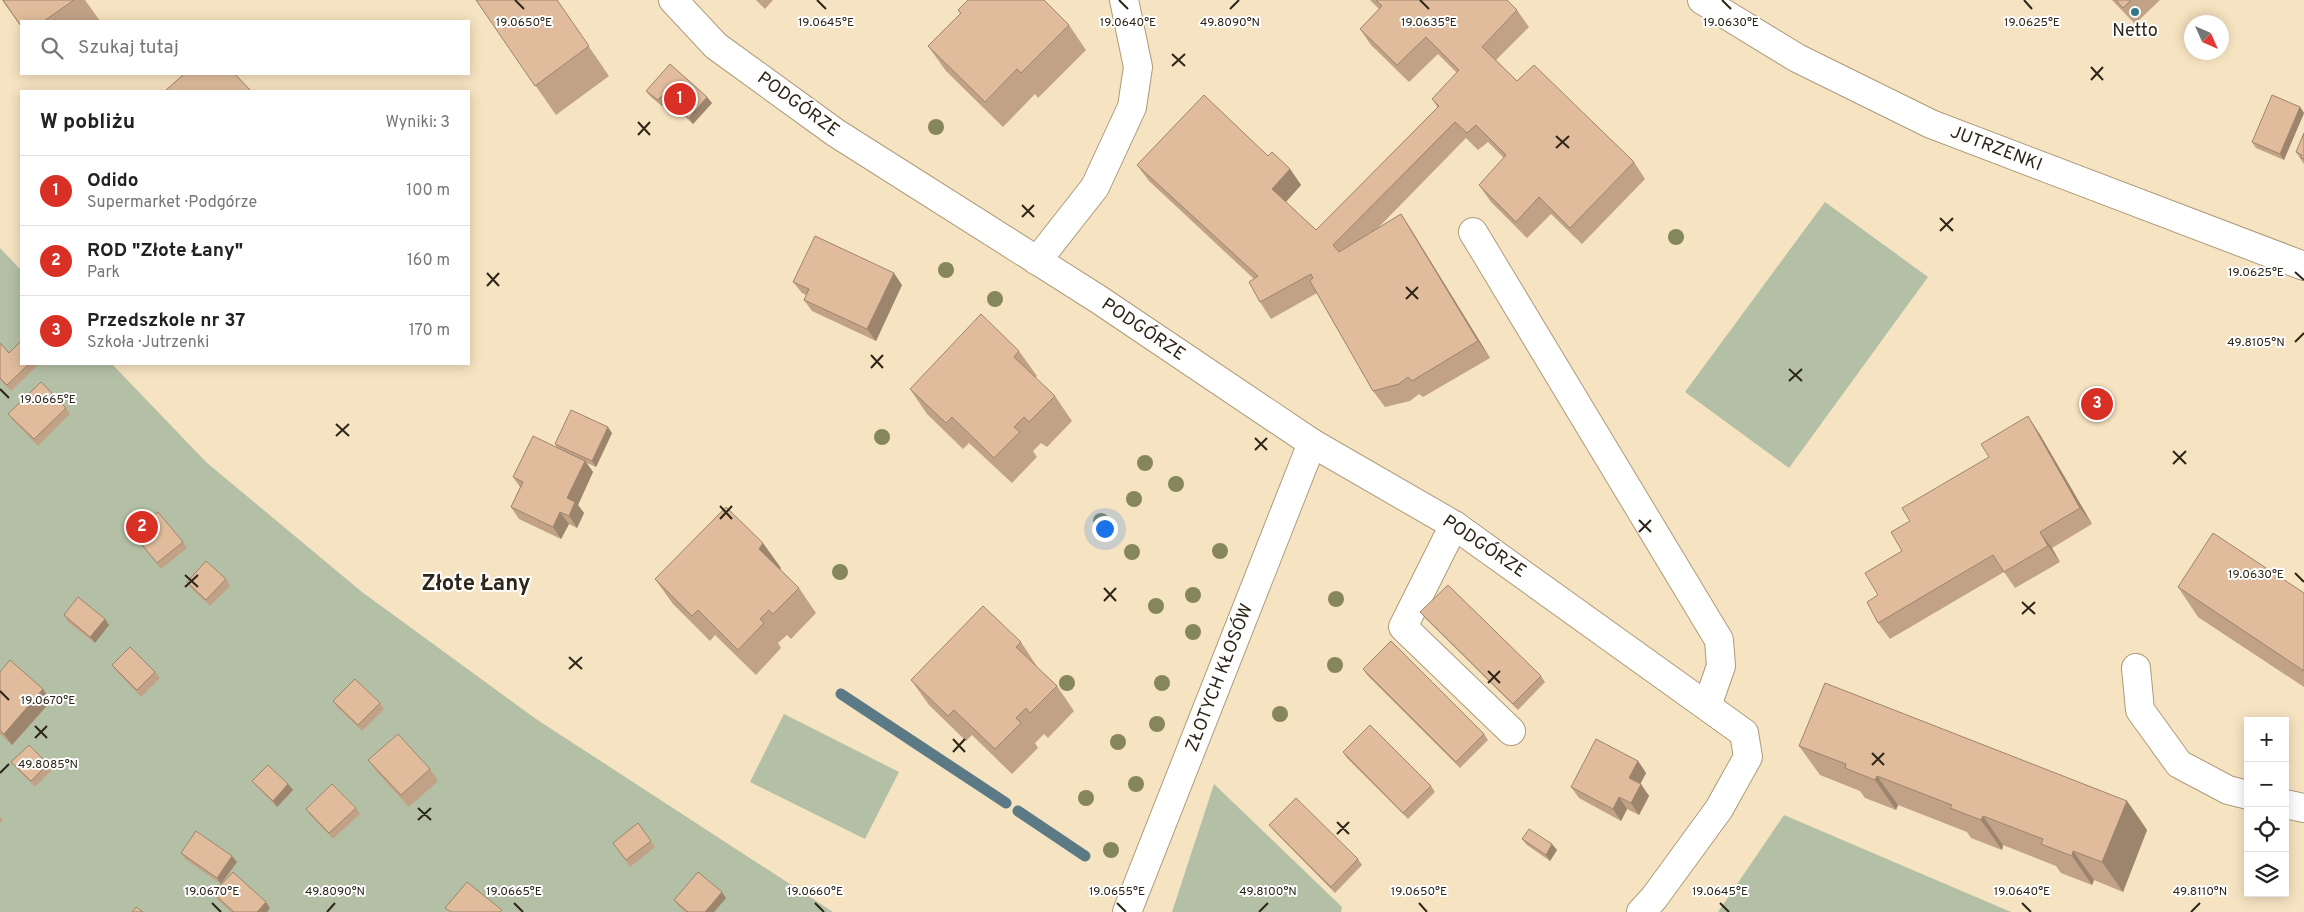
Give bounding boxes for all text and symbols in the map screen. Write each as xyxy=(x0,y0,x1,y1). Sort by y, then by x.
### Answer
marker: Netto xyxy=(2129,6,2141,18)
text: 19.0650°E xyxy=(496,15,552,31)
text: 19.0645°E xyxy=(798,15,854,31)
text: 19.0640°E xyxy=(1100,15,1156,31)
text: 49.8090°N xyxy=(1200,15,1260,31)
text: 19.0635°E xyxy=(1401,15,1457,31)
text: 19.0630°E xyxy=(1703,15,1759,31)
text: 19.0625°E xyxy=(2004,15,2060,31)
north arrow xyxy=(2184,15,2229,60)
search box xyxy=(20,20,470,75)
place label: Netto xyxy=(2112,20,2158,43)
icon: search xyxy=(38,34,66,62)
text: Szukaj tutaj xyxy=(78,36,179,60)
street label: PODGÓRZE xyxy=(752,66,845,143)
pin: 1 xyxy=(664,80,696,118)
text: W pobliżu xyxy=(40,109,135,136)
text: Wyniki: 3 xyxy=(385,113,450,133)
street label: JUTRZENKI xyxy=(1947,121,2045,177)
text: Odido xyxy=(87,169,139,193)
text: 1 xyxy=(53,181,59,201)
text: 100 m xyxy=(406,181,450,201)
text: Supermarket · Podgórze xyxy=(87,193,257,213)
text: ROD "Złote Łany" xyxy=(87,239,243,263)
text: 2 xyxy=(51,251,61,271)
text: 160 m xyxy=(407,251,450,271)
text: Park xyxy=(87,263,120,283)
text: 19.0625°E xyxy=(2228,265,2284,281)
street label: PODGÓRZE xyxy=(1097,292,1191,366)
text: Przedszkole nr 37 xyxy=(87,309,246,333)
text: 3 xyxy=(51,321,61,341)
text: 170 m xyxy=(409,321,450,341)
text: Szkoła · Jutrzenki xyxy=(87,333,209,353)
text: 49.8105°N xyxy=(2227,335,2285,351)
pin: 3 xyxy=(2081,385,2113,423)
text: 19.0665°E xyxy=(20,392,76,408)
pin: 2 xyxy=(126,508,158,546)
street label: PODGÓRZE xyxy=(1438,509,1532,583)
your location xyxy=(1092,516,1118,542)
text: 19.0630°E xyxy=(2228,567,2284,583)
district label: Złote Łany xyxy=(421,571,531,598)
street label: ZŁOTYCH KŁOSÓW xyxy=(1179,600,1259,755)
text: 19.0670°E xyxy=(21,693,75,709)
map controls xyxy=(2244,717,2289,897)
button: + xyxy=(2244,717,2289,762)
text: 49.8085°N xyxy=(18,757,78,773)
button: − xyxy=(2244,762,2289,807)
button: locate xyxy=(2244,807,2289,852)
button: layers xyxy=(2244,852,2289,897)
text: 19.0670°E xyxy=(185,884,239,900)
text: 49.8090°N xyxy=(305,884,365,900)
text: 19.0665°E xyxy=(486,884,542,900)
text: 19.0660°E xyxy=(787,884,843,900)
text: 19.0655°E xyxy=(1089,884,1145,900)
text: 49.8100°N xyxy=(1239,884,1297,900)
text: 19.0650°E xyxy=(1391,884,1447,900)
text: 19.0645°E xyxy=(1692,884,1748,900)
text: 19.0640°E xyxy=(1994,884,2050,900)
text: 49.8110°N xyxy=(2173,884,2227,900)

